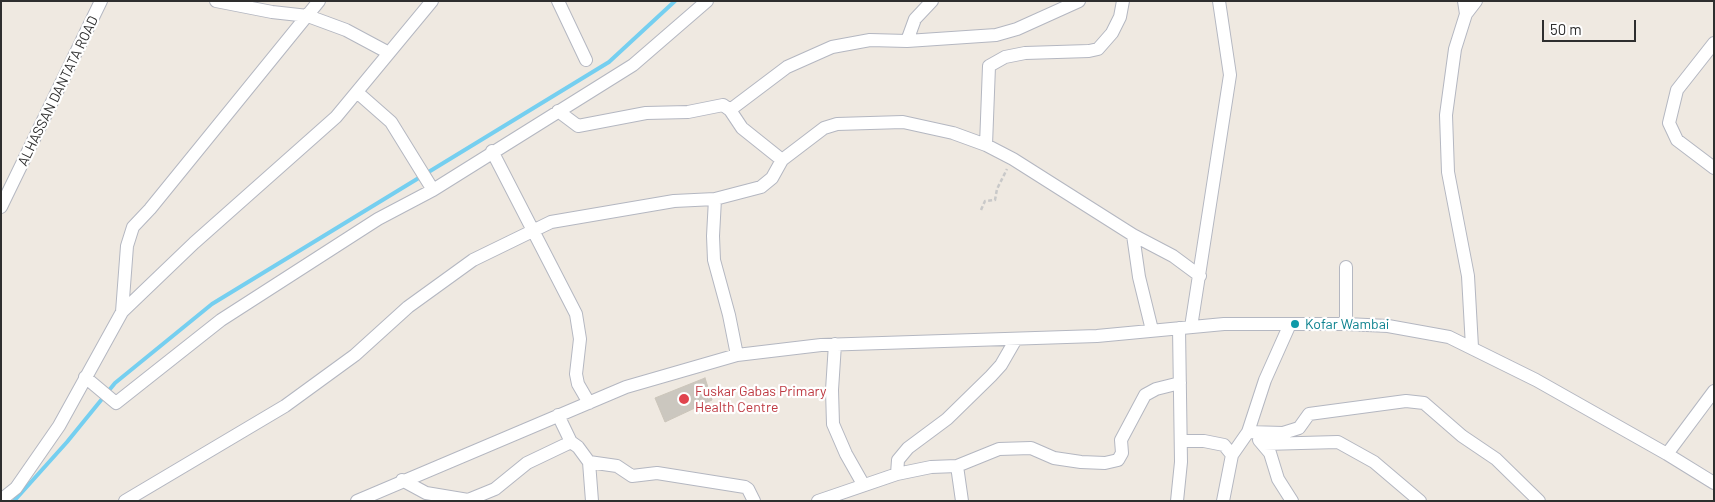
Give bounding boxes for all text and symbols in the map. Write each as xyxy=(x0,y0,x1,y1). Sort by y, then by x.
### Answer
scale bar xyxy=(1545,10,1639,42)
street label: ALHASSAN DANTATA ROAD xyxy=(14,13,102,169)
text: 50 m xyxy=(1550,20,1582,38)
place label: Kofar Wambai xyxy=(1305,316,1389,332)
marker: Kofar Wambai xyxy=(1289,318,1301,330)
place label: Fuskar Gabas Primary Health Centre xyxy=(695,383,827,416)
marker: Fuskar Gabas Primary Health Centre xyxy=(677,392,691,406)

